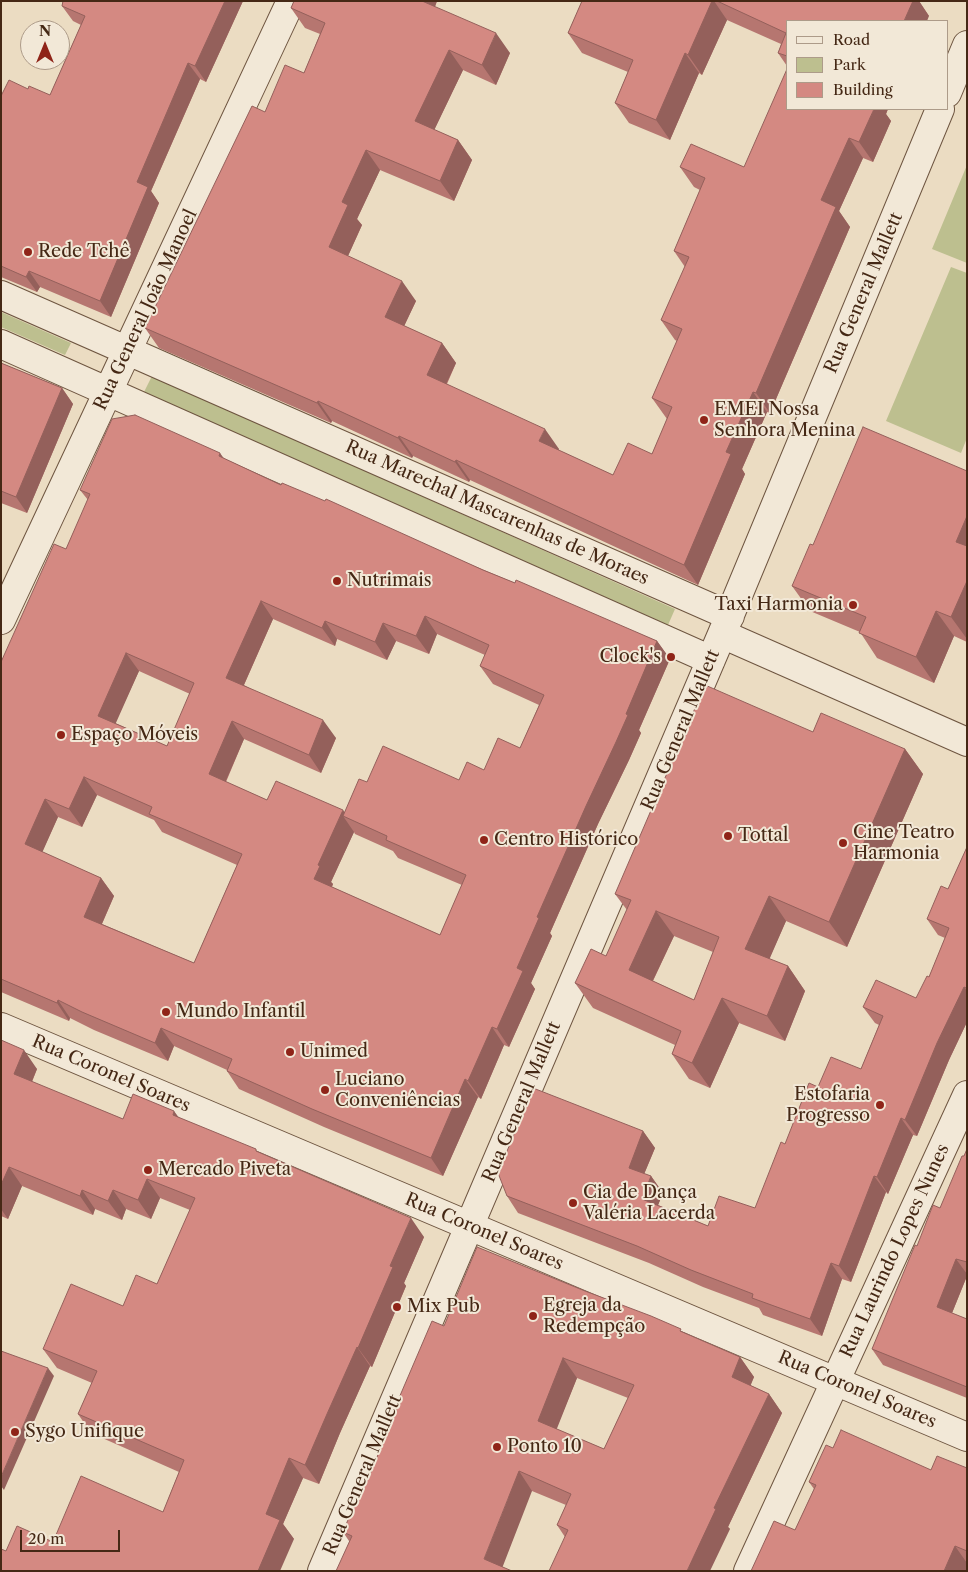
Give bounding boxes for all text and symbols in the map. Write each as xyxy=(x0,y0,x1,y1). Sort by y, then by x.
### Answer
north arrow xyxy=(20,20,70,70)
legend xyxy=(786,20,948,110)
text: N xyxy=(39,22,51,40)
text: Road xyxy=(833,30,870,49)
text: Park xyxy=(833,55,866,74)
text: Building xyxy=(833,80,893,99)
street label: Rua General João Manoel xyxy=(90,206,202,414)
street label: Rua General Mallett xyxy=(820,209,908,377)
place label: Rede Tchê xyxy=(38,241,130,263)
marker: Rede Tchê xyxy=(22,246,34,258)
place label: EMEI Nossa Senhora Menina xyxy=(714,399,856,442)
marker: EMEI Nossa Senhora Menina xyxy=(698,414,710,426)
street label: Rua Marechal Mascarenhas de Moraes xyxy=(342,436,652,590)
place label: Nutrimais xyxy=(347,570,432,592)
marker: Nutrimais xyxy=(331,575,343,587)
place label: Taxi Harmonia xyxy=(715,594,843,616)
marker: Taxi Harmonia xyxy=(847,599,859,611)
place label: Clock's xyxy=(599,646,661,668)
street label: Rua General Mallett xyxy=(637,646,725,814)
marker: Clock's xyxy=(665,651,677,663)
place label: Espaço Móveis xyxy=(71,724,198,746)
marker: Espaço Móveis xyxy=(55,729,67,741)
place label: Cine Teatro Harmonia xyxy=(853,822,955,864)
place label: Tottal xyxy=(738,825,788,847)
place label: Centro Histórico xyxy=(494,829,638,851)
marker: Tottal xyxy=(722,830,734,842)
marker: Centro Histórico xyxy=(478,834,490,846)
marker: Cine Teatro Harmonia xyxy=(837,837,849,849)
place label: Mundo Infantil xyxy=(176,1001,305,1023)
marker: Mundo Infantil xyxy=(160,1006,172,1018)
street label: Rua General Mallett xyxy=(478,1018,566,1186)
street label: Rua Coronel Soares xyxy=(29,1031,193,1117)
place label: Unimed xyxy=(300,1041,368,1063)
marker: Unimed xyxy=(284,1046,296,1058)
place label: Luciano Conveniências xyxy=(335,1069,460,1112)
marker: Luciano Conveniências xyxy=(319,1084,331,1096)
place label: Estofaria Progresso xyxy=(786,1084,870,1126)
marker: Estofaria Progresso xyxy=(874,1099,886,1111)
street label: Rua Laurindo Lopes Nunes xyxy=(836,1141,954,1361)
place label: Mercado Piveta xyxy=(158,1159,291,1181)
marker: Mercado Piveta xyxy=(142,1164,154,1176)
place label: Cia de Dança Valéria Lacerda xyxy=(583,1182,715,1224)
street label: Rua Coronel Soares xyxy=(402,1189,566,1275)
marker: Cia de Dança Valéria Lacerda xyxy=(567,1197,579,1209)
place label: Egreja da Redempção xyxy=(543,1295,645,1338)
place label: Mix Pub xyxy=(407,1296,480,1318)
marker: Mix Pub xyxy=(391,1301,403,1313)
marker: Egreja da Redempção xyxy=(527,1310,539,1322)
street label: Rua Coronel Soares xyxy=(775,1347,939,1433)
street label: Rua General Mallett xyxy=(319,1391,407,1559)
place label: Sygo Unifique xyxy=(25,1421,144,1443)
marker: Sygo Unifique xyxy=(9,1426,21,1438)
place label: Ponto 10 xyxy=(507,1436,582,1458)
marker: Ponto 10 xyxy=(491,1441,503,1453)
scale bar xyxy=(22,1520,122,1552)
text: 20 m xyxy=(28,1529,64,1548)

